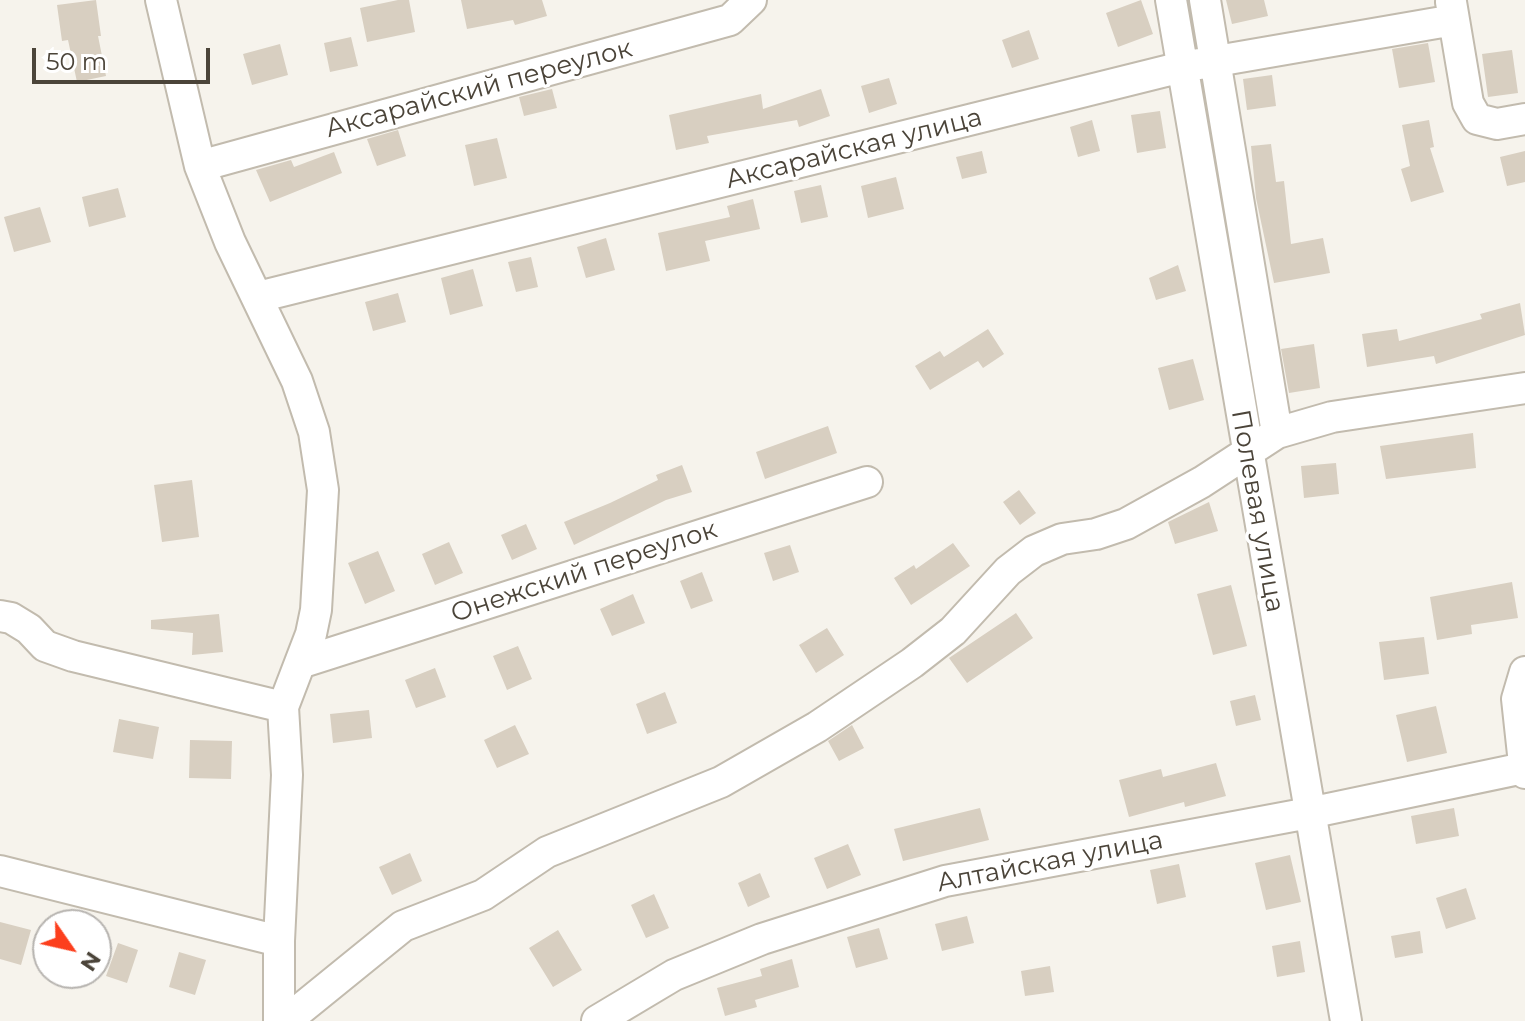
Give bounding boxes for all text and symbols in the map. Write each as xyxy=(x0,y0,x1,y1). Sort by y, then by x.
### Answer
scale bar xyxy=(36,32,214,82)
street label: Аксарайский переулок xyxy=(322,33,636,145)
text: 50 m xyxy=(46,47,107,76)
street label: Аксарайская улица xyxy=(723,102,985,196)
street label: Полевая улица xyxy=(1224,407,1290,615)
street label: Онежский переулок xyxy=(447,514,721,630)
street label: Алтайская улица xyxy=(934,825,1166,899)
north arrow xyxy=(32,909,112,989)
text: N xyxy=(74,947,107,977)

